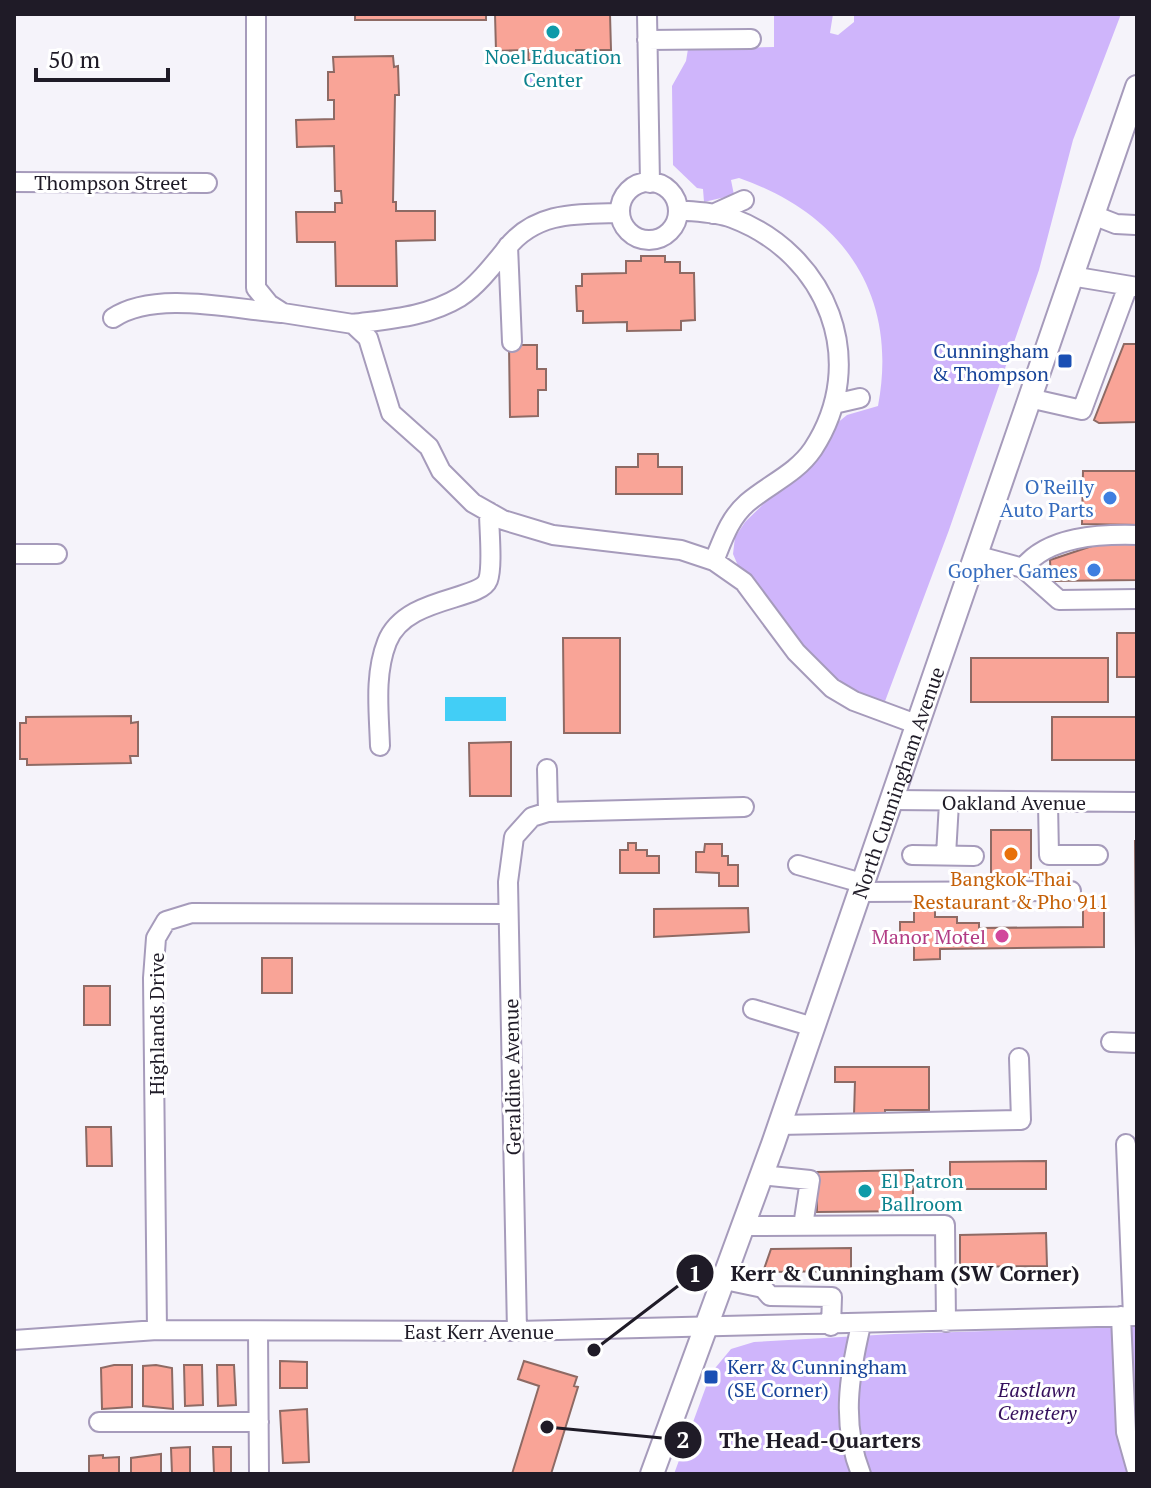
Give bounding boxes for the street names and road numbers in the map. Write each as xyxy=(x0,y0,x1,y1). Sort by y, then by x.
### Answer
street label: Thompson Street xyxy=(34,169,188,196)
street label: North Cunningham Avenue xyxy=(845,663,950,902)
street label: Oakland Avenue xyxy=(942,789,1086,816)
street label: Highlands Drive xyxy=(143,952,170,1096)
street label: Geraldine Avenue xyxy=(497,998,527,1156)
street label: East Kerr Avenue xyxy=(404,1318,554,1345)

